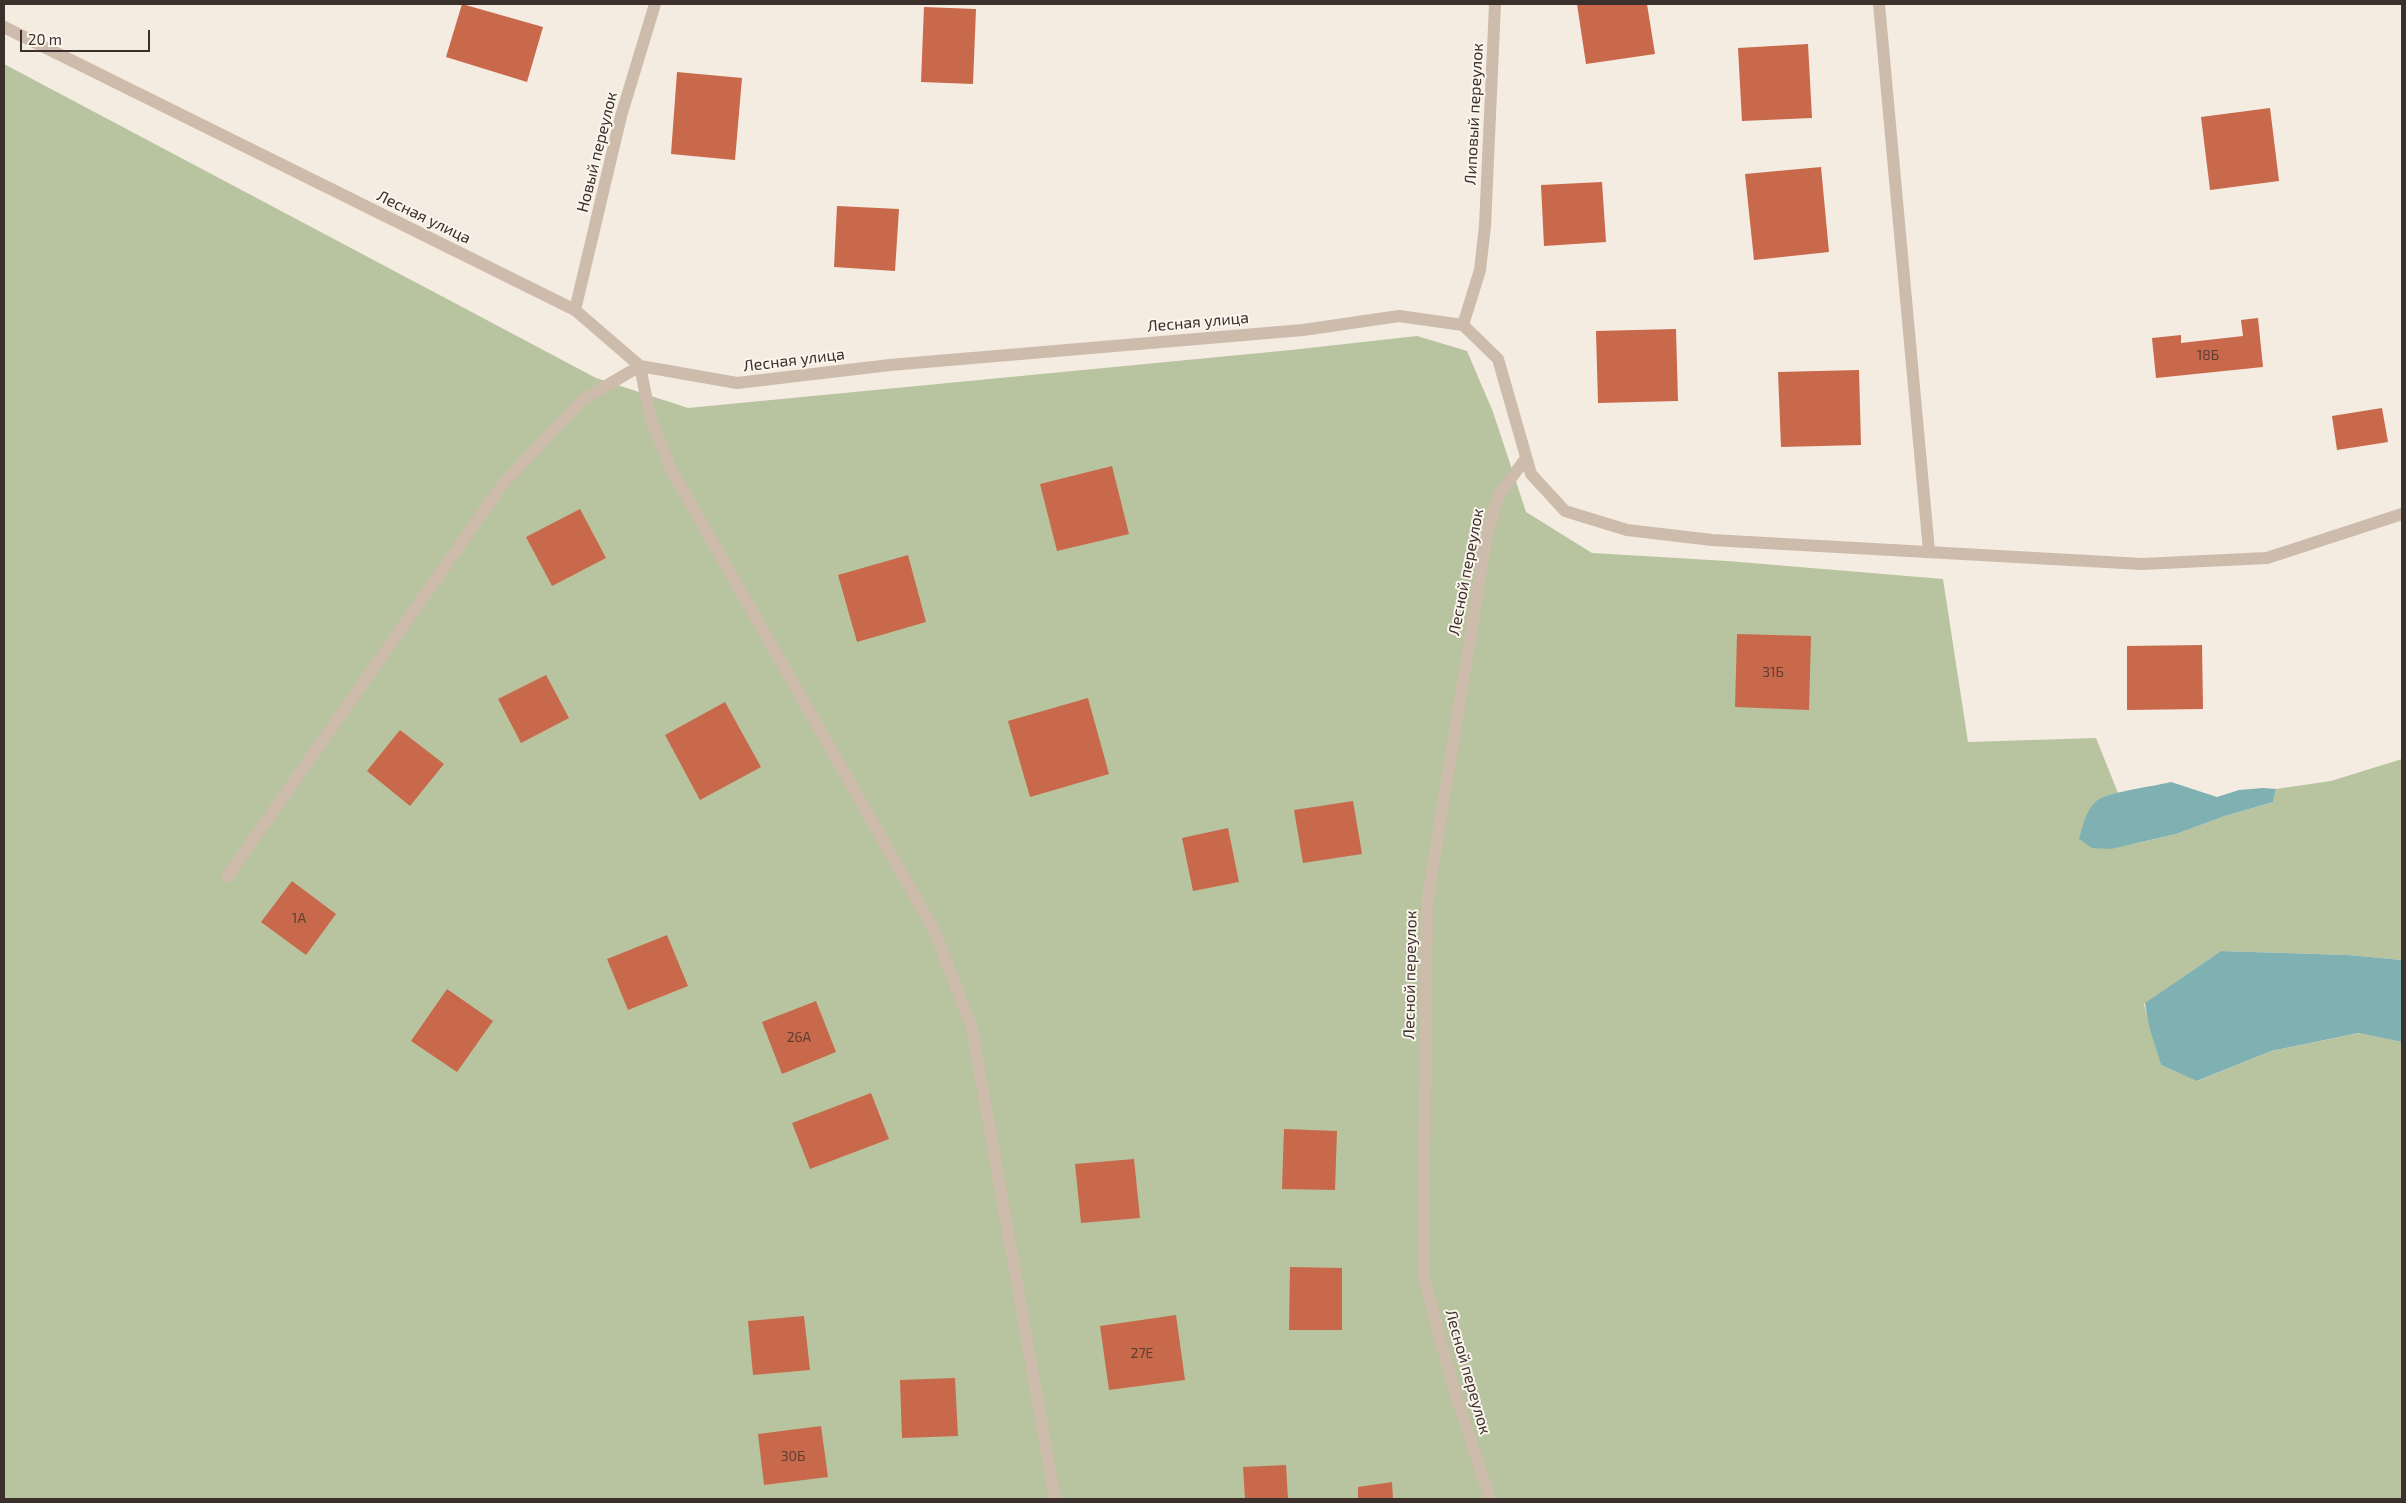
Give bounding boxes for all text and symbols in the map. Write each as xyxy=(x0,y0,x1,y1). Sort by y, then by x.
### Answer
scale bar xyxy=(22,20,152,52)
text: 20 m xyxy=(28,30,62,48)
street label: Липовый переулок xyxy=(1461,43,1487,185)
street label: Новый переулок xyxy=(573,90,621,214)
street label: Лесная улица xyxy=(374,186,474,248)
street label: Лесная улица xyxy=(1146,308,1250,336)
street label: Лесная улица xyxy=(742,344,846,376)
house number: 18Б xyxy=(2197,347,2219,363)
street label: Лесной переулок xyxy=(1444,507,1488,637)
house number: 31Б xyxy=(1762,664,1784,680)
house number: 1А xyxy=(292,910,306,926)
street label: Лесной переулок xyxy=(1399,910,1421,1040)
house number: 26А xyxy=(787,1029,811,1045)
street label: Лесной переулок xyxy=(1441,1307,1495,1437)
house number: 27Е xyxy=(1131,1345,1153,1361)
house number: 30Б xyxy=(781,1448,805,1464)

